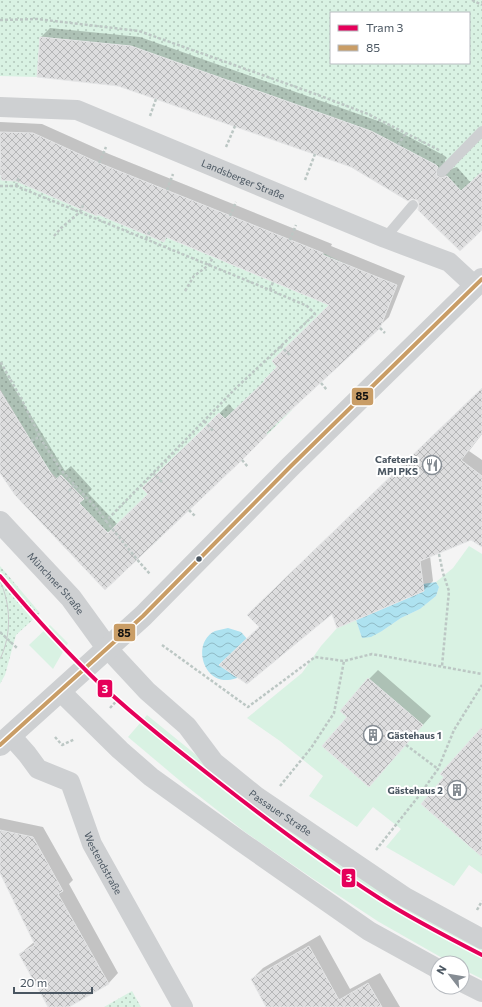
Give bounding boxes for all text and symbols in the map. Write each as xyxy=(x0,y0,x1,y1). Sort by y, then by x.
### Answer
legend xyxy=(330,12,470,64)
text: Tram 3 xyxy=(366,20,403,34)
text: 85 xyxy=(366,40,380,54)
street label: Landsberger Straße xyxy=(200,156,287,202)
line badge: 85 xyxy=(351,387,374,406)
text: 85 xyxy=(355,389,369,402)
place label: Cafeteria MPI PKS xyxy=(375,453,418,477)
restaurant icon: Cafeteria MPI PKS xyxy=(421,454,443,476)
street label: Münchner Straße xyxy=(25,550,87,616)
unlabelled marker xyxy=(194,554,204,564)
line badge: 85 xyxy=(113,623,136,642)
text: 85 xyxy=(117,626,131,639)
line badge: 3 xyxy=(97,679,113,698)
text: 3 xyxy=(102,682,108,695)
building icon: Gästehaus 1 xyxy=(362,724,384,746)
place label: Gästehaus 1 xyxy=(387,729,441,741)
building icon: Gästehaus 2 xyxy=(446,779,468,801)
place label: Gästehaus 2 xyxy=(387,784,443,796)
street label: Passauer Straße xyxy=(247,787,314,838)
street label: Westendstraße xyxy=(82,830,125,896)
line badge: 3 xyxy=(341,868,356,888)
text: 3 xyxy=(346,871,352,884)
north arrow xyxy=(430,955,470,995)
text: N xyxy=(433,963,449,976)
scale bar xyxy=(14,969,92,995)
text: 20 m xyxy=(20,975,47,989)

